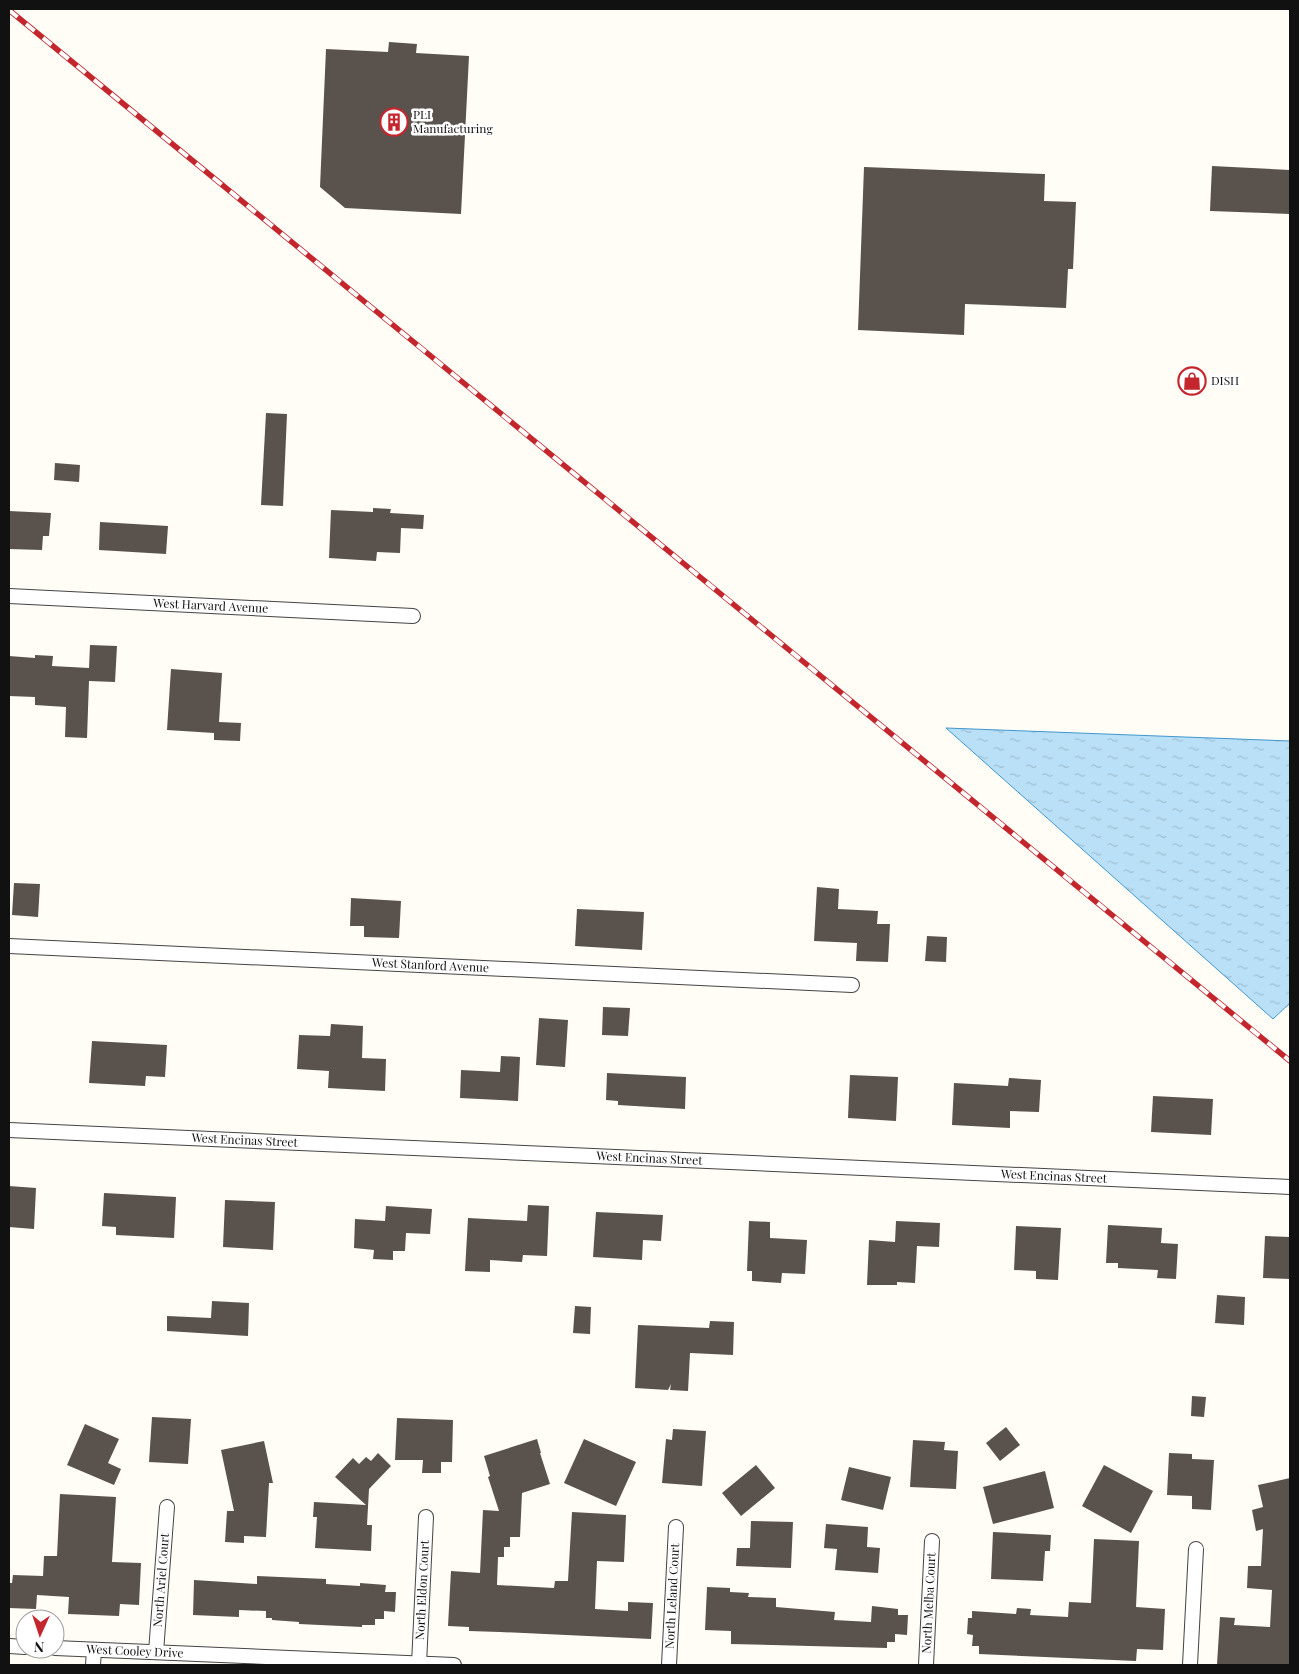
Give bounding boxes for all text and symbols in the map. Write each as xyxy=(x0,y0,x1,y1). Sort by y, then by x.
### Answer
place label: PLI Manufacturing xyxy=(413,106,493,136)
building icon: PLI Manufacturing xyxy=(379,107,409,137)
shop icon: DISH xyxy=(1177,366,1207,396)
place label: DISH xyxy=(1211,372,1239,388)
street label: West Harvard Avenue xyxy=(152,594,269,616)
street label: West Stanford Avenue xyxy=(371,954,489,975)
street label: West Encinas Street xyxy=(190,1129,299,1150)
street label: West Encinas Street xyxy=(595,1147,704,1168)
street label: West Encinas Street xyxy=(1000,1165,1108,1186)
street label: North Ariel Court xyxy=(149,1532,172,1628)
street label: North Eldon Court xyxy=(411,1539,432,1641)
street label: North Leland Court xyxy=(661,1542,682,1649)
street label: North Melba Court xyxy=(918,1551,938,1654)
north arrow xyxy=(15,1609,65,1659)
text: N xyxy=(34,1638,45,1657)
street label: West Cooley Drive xyxy=(85,1640,184,1660)

